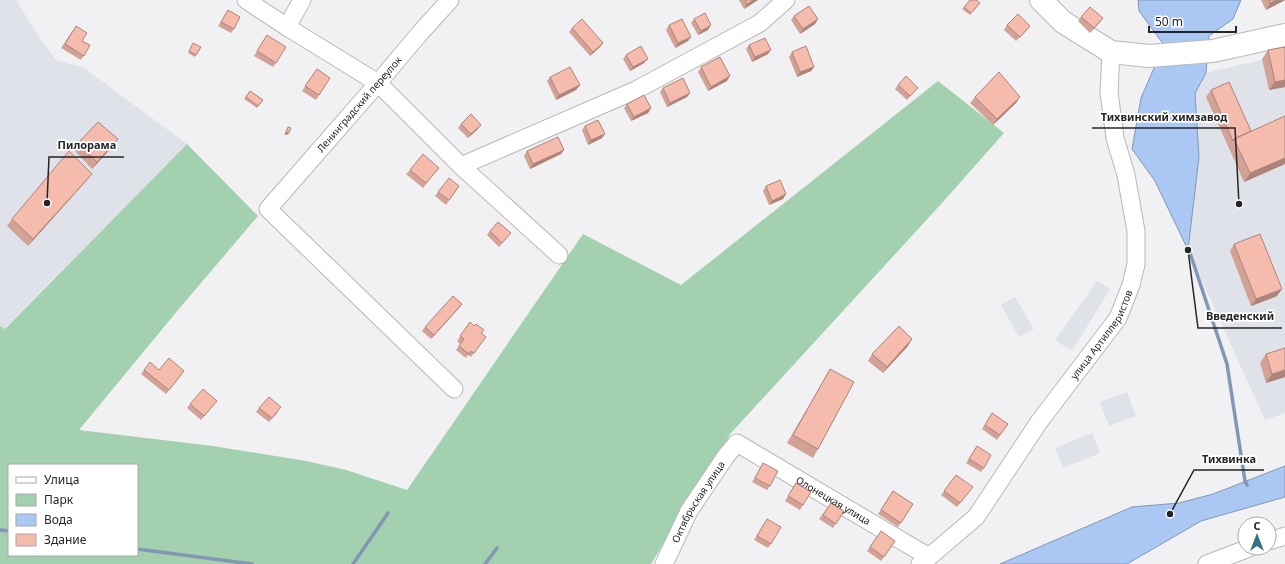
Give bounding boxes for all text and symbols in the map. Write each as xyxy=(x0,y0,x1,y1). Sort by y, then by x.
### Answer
scale bar xyxy=(1149,8,1236,34)
text: 50 m xyxy=(1155,13,1183,30)
street label: Ленинградский переулок xyxy=(313,53,405,155)
callout: Тихвинский химзавод xyxy=(1092,105,1235,128)
text: Тихвинский химзавод xyxy=(1101,109,1227,124)
callout: Пилорама xyxy=(49,134,124,157)
text: Пилорама xyxy=(58,137,116,152)
street label: улица Артиллеристов xyxy=(1067,287,1136,382)
callout: Введенский xyxy=(1198,305,1282,328)
text: Введенский xyxy=(1206,308,1274,323)
callout: Тихвинка xyxy=(1194,447,1264,470)
text: Тихвинка xyxy=(1202,451,1256,466)
street label: Октябрьская улица xyxy=(668,458,728,545)
legend xyxy=(8,464,138,556)
text: Улица xyxy=(44,471,79,488)
street label: Олонецкая улица xyxy=(793,473,873,528)
text: Парк xyxy=(44,491,74,508)
text: Вода xyxy=(44,511,73,528)
north arrow xyxy=(1237,516,1277,556)
text: С xyxy=(1253,518,1261,533)
text: Здание xyxy=(44,531,87,548)

